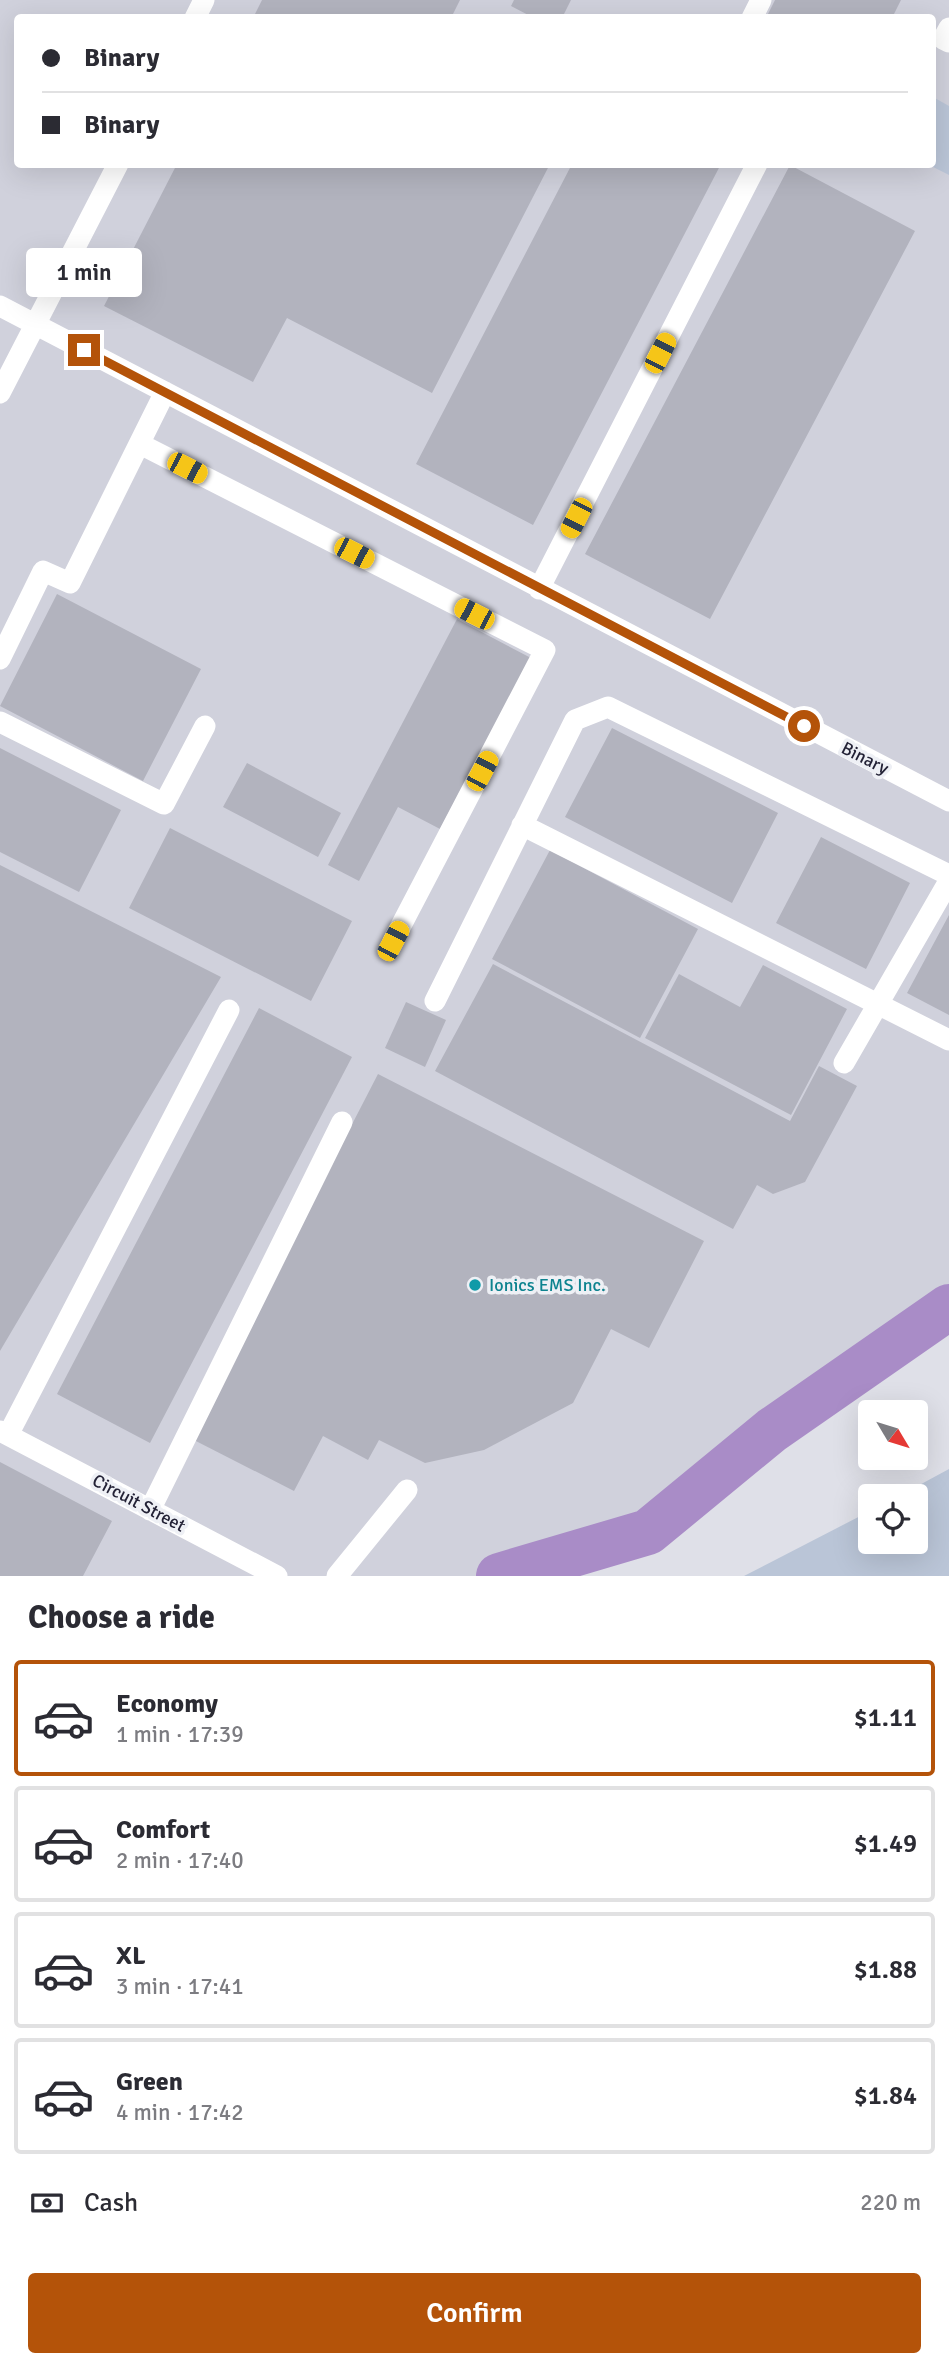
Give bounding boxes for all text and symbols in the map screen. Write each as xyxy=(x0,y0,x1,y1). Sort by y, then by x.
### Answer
text: Binary xyxy=(84,42,159,74)
text: Binary xyxy=(84,109,159,141)
callout: 1 min xyxy=(26,248,142,298)
text: 1 min xyxy=(56,258,112,287)
car xyxy=(642,330,679,376)
route end xyxy=(68,334,100,366)
car xyxy=(164,449,211,487)
car xyxy=(558,495,595,541)
car xyxy=(331,534,378,572)
car xyxy=(451,595,498,633)
route start xyxy=(788,710,820,742)
street label: Binary xyxy=(838,737,893,779)
car xyxy=(463,748,502,794)
car xyxy=(374,918,413,964)
place label: Ionics EMS Inc. xyxy=(489,1274,606,1296)
marker: Ionics EMS Inc. xyxy=(467,1277,483,1293)
north arrow xyxy=(858,1400,928,1470)
map controls xyxy=(858,1400,928,1554)
street label: Circuit Street xyxy=(89,1469,189,1537)
button: locate xyxy=(858,1484,928,1554)
text: Choose a ride xyxy=(28,1598,215,1637)
icon: car xyxy=(32,1687,95,1750)
text: Economy xyxy=(116,1688,218,1720)
text: $1.11 xyxy=(854,1702,917,1734)
text: 1 min · 17:39 xyxy=(116,1720,244,1749)
icon: car xyxy=(32,1813,95,1876)
text: Comfort xyxy=(116,1814,210,1846)
text: $1.49 xyxy=(854,1828,917,1860)
text: 2 min · 17:40 xyxy=(116,1846,244,1875)
icon: car xyxy=(32,1939,95,2002)
text: XL xyxy=(116,1940,146,1972)
text: $1.88 xyxy=(854,1954,917,1986)
text: 3 min · 17:41 xyxy=(116,1972,244,2001)
icon: car xyxy=(32,2065,95,2128)
text: Green xyxy=(116,2066,183,2098)
text: $1.84 xyxy=(854,2080,917,2112)
text: 4 min · 17:42 xyxy=(116,2098,244,2127)
icon: cash xyxy=(28,2184,66,2222)
text: Cash xyxy=(84,2187,138,2219)
text: 220 m xyxy=(860,2188,921,2217)
button: Confirm xyxy=(28,2273,921,2353)

